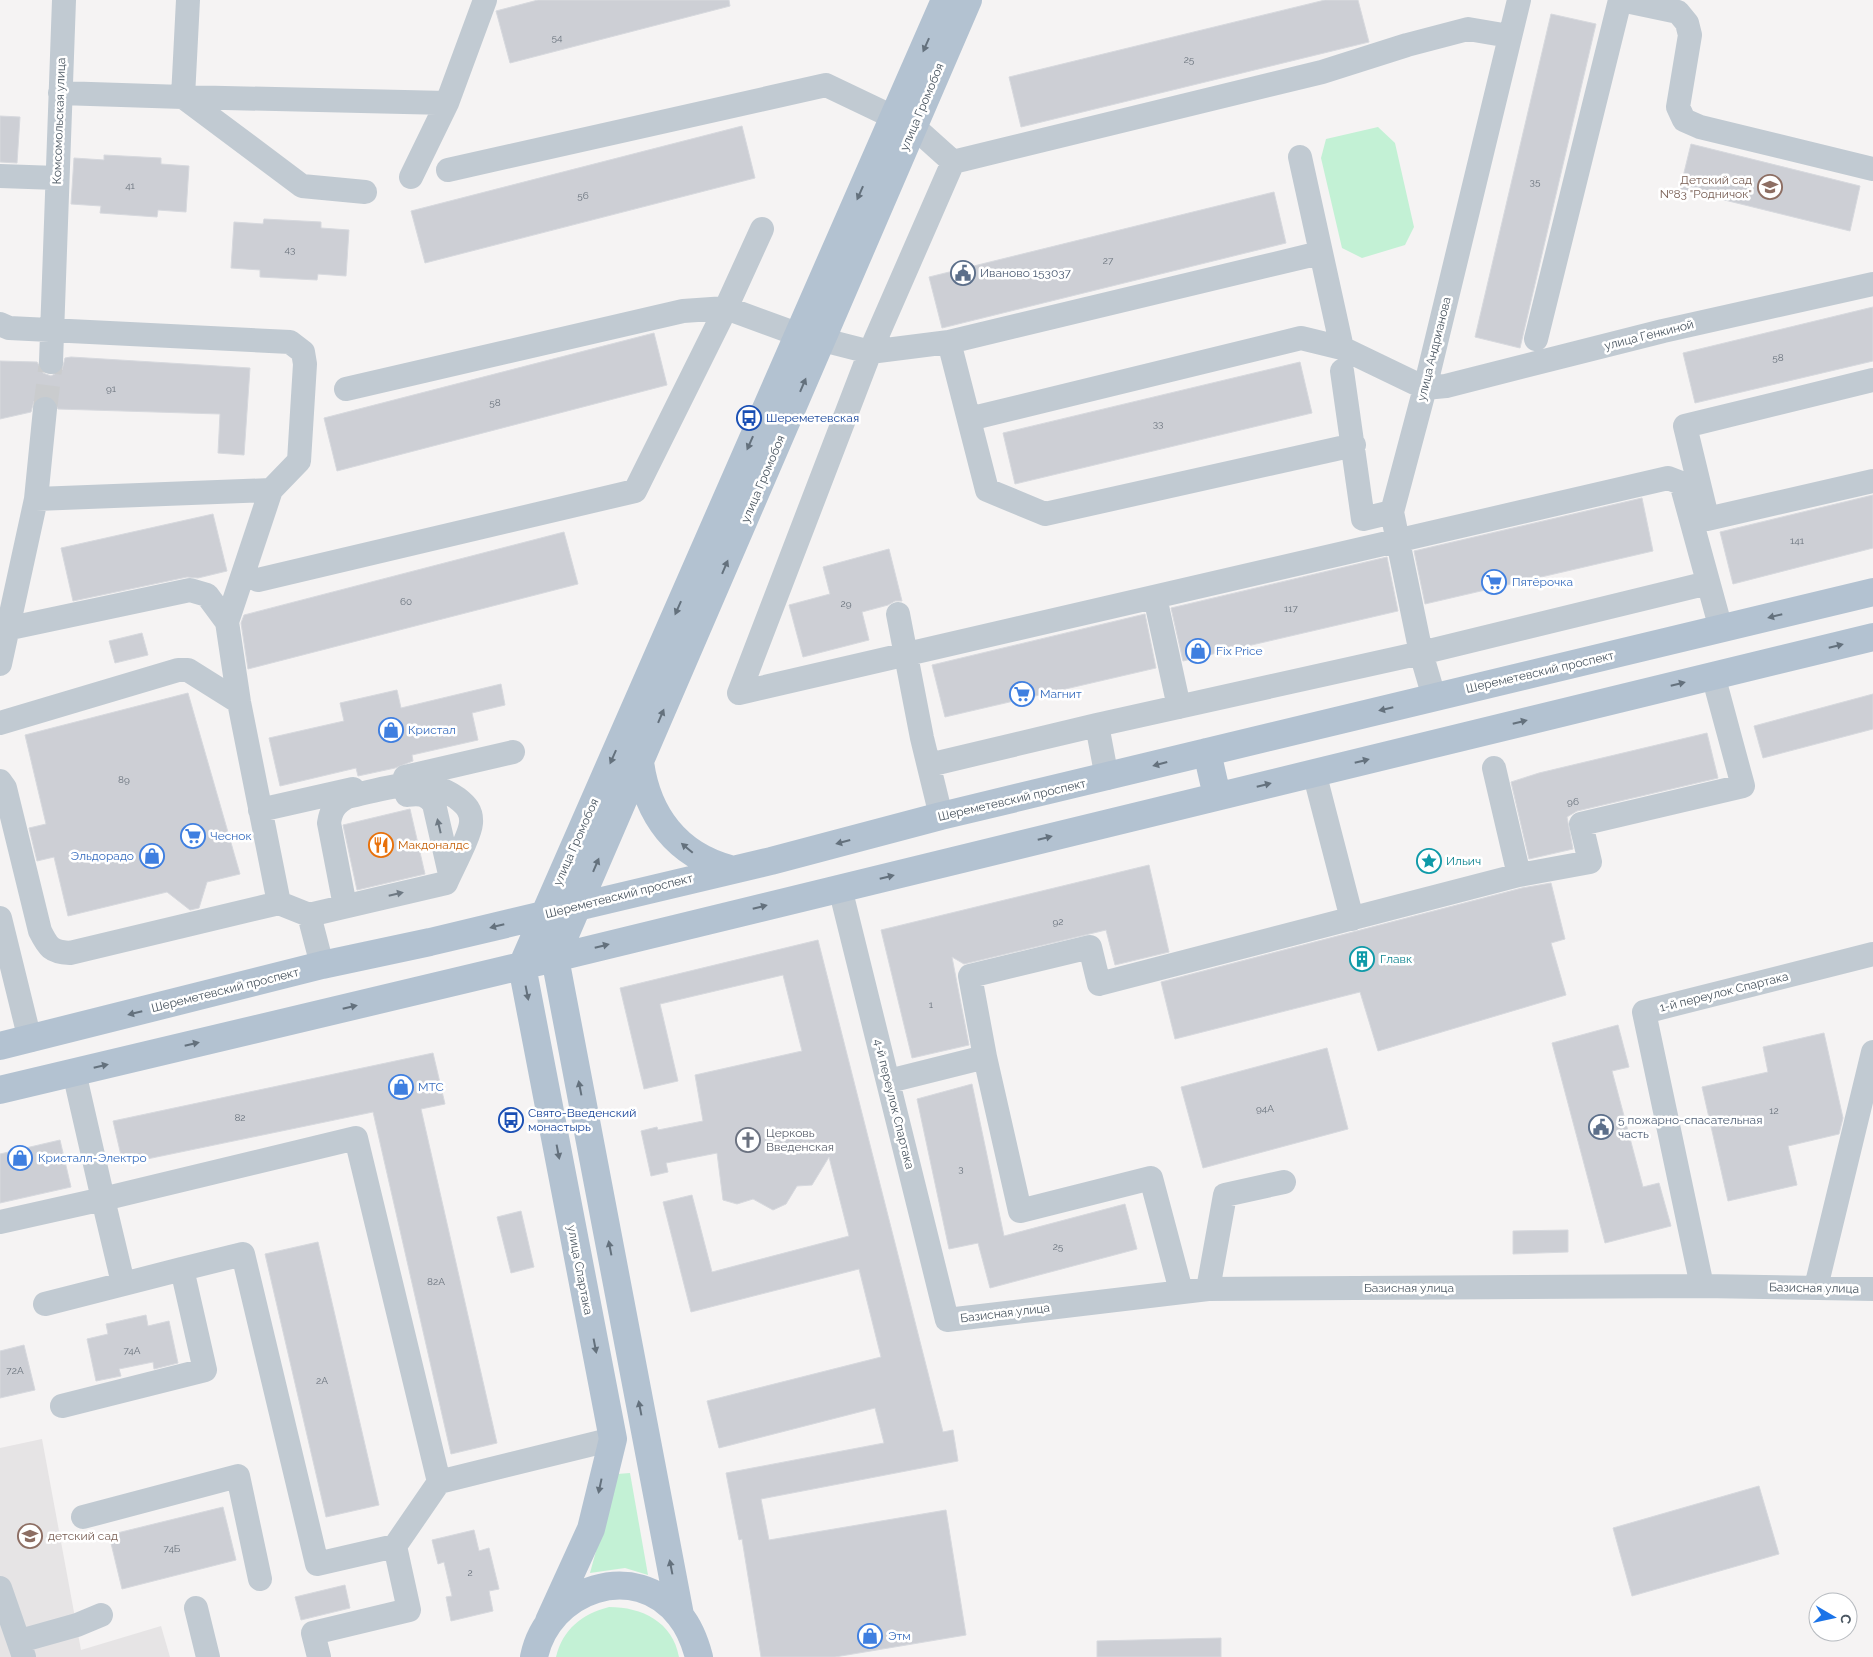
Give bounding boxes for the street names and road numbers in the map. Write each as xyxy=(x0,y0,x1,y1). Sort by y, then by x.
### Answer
street label: Комсомольская улица xyxy=(50,57,68,185)
street label: улица Громобоя xyxy=(897,61,947,153)
street label: улица Андрианова xyxy=(1414,295,1454,403)
street label: улица Генкиной xyxy=(1603,317,1695,353)
street label: улица Громобоя xyxy=(738,433,788,525)
street label: Шереметевский проспект xyxy=(1465,648,1616,696)
street label: Шереметевский проспект xyxy=(937,776,1088,824)
street label: улица Громобоя xyxy=(550,796,602,888)
street label: Шереметевский проспект xyxy=(544,871,694,921)
street label: Шереметевский проспект xyxy=(150,965,300,1015)
street label: 1-й переулок Спартака xyxy=(1658,969,1790,1015)
street label: 4-й переулок Спартака xyxy=(871,1037,917,1171)
street label: улица Спартака xyxy=(564,1224,596,1316)
street label: Базисная улица xyxy=(1769,1280,1859,1296)
street label: Базисная улица xyxy=(1364,1281,1454,1295)
street label: Базисная улица xyxy=(959,1301,1051,1325)

